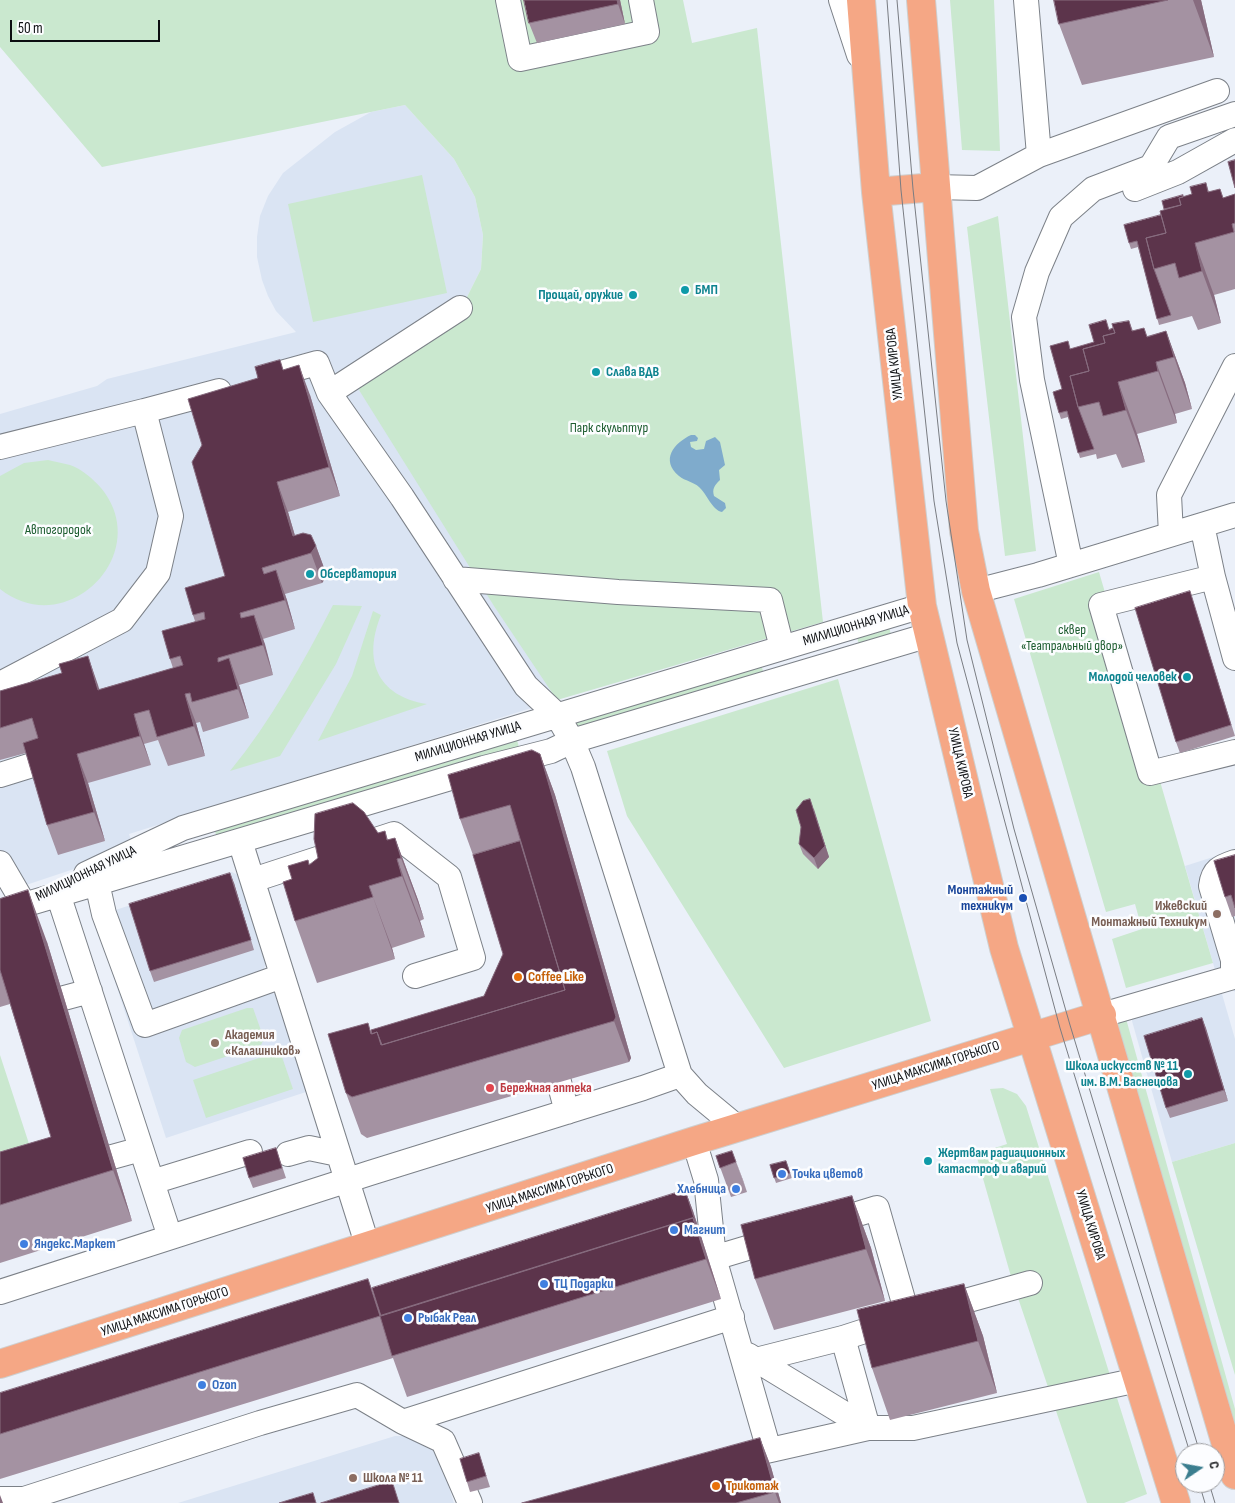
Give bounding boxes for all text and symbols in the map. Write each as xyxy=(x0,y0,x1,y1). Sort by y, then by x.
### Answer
scale bar xyxy=(12,10,162,42)
text: 50 m xyxy=(18,19,43,38)
place label: БМП xyxy=(695,282,718,298)
marker: БМП xyxy=(679,284,691,296)
place label: Прощай, оружие xyxy=(538,287,623,303)
marker: Прощай, оружие xyxy=(627,289,639,301)
street label: УЛИЦА КИРОВА xyxy=(883,327,907,401)
place label: Слава ВДВ xyxy=(606,364,659,380)
marker: Слава ВДВ xyxy=(590,366,602,378)
park label: Парк скульптур xyxy=(570,420,648,436)
park label: Автогородок xyxy=(25,522,91,538)
place label: Обсерватория xyxy=(320,566,397,582)
marker: Обсерватория xyxy=(304,568,316,580)
street label: МИЛИЦИОННАЯ УЛИЦА xyxy=(801,602,911,650)
park label: сквер «Театральный двор» xyxy=(1021,622,1123,654)
place label: Молодой человек xyxy=(1089,669,1177,685)
marker: Молодой человек xyxy=(1181,671,1193,683)
street label: МИЛИЦИОННАЯ УЛИЦА xyxy=(413,718,523,766)
street label: УЛИЦА КИРОВА xyxy=(944,726,976,800)
street label: МИЛИЦИОННАЯ УЛИЦА xyxy=(33,842,139,906)
place label: Монтажный техникум xyxy=(948,882,1013,914)
marker: Монтажный техникум xyxy=(1017,892,1029,904)
place label: Ижевский Монтажный Техникум xyxy=(1091,898,1207,930)
marker: Ижевский Монтажный Техникум xyxy=(1211,908,1223,920)
place label: Coffee Like xyxy=(528,969,584,985)
marker: Coffee Like xyxy=(512,971,524,983)
place label: Академия «Калашников» xyxy=(225,1027,301,1060)
marker: Академия «Калашников» xyxy=(209,1037,221,1049)
street label: УЛИЦА МАКСИМА ГОРЬКОГО xyxy=(870,1037,1002,1095)
place label: Школа искусств № 11 им. В.М. Васнецова xyxy=(1065,1058,1178,1090)
marker: Школа искусств № 11 им. В.М. Васнецова xyxy=(1182,1068,1194,1080)
place label: Бережная аптека xyxy=(500,1080,592,1096)
marker: Бережная аптека xyxy=(484,1082,496,1094)
place label: Жертвам радиационных катастроф и аварий xyxy=(938,1145,1065,1178)
marker: Жертвам радиационных катастроф и аварий xyxy=(922,1155,934,1167)
street label: УЛИЦА МАКСИМА ГОРЬКОГО xyxy=(484,1160,616,1218)
place label: Точка цветов xyxy=(792,1166,863,1182)
marker: Точка цветов xyxy=(776,1168,788,1180)
place label: Хлебница xyxy=(677,1181,726,1197)
marker: Хлебница xyxy=(730,1183,742,1195)
street label: УЛИЦА КИРОВА xyxy=(1071,1188,1109,1262)
place label: Магнит xyxy=(684,1222,726,1238)
marker: Магнит xyxy=(668,1224,680,1236)
place label: Яндекс.Маркет xyxy=(34,1236,116,1252)
marker: Яндекс.Маркет xyxy=(18,1238,30,1250)
place label: ТЦ Подарки xyxy=(554,1276,613,1292)
marker: ТЦ Подарки xyxy=(538,1278,550,1290)
street label: УЛИЦА МАКСИМА ГОРЬКОГО xyxy=(99,1283,231,1341)
place label: Рыбак Реал xyxy=(418,1310,476,1326)
marker: Рыбак Реал xyxy=(402,1312,414,1324)
place label: Ozon xyxy=(212,1377,237,1393)
marker: Ozon xyxy=(196,1379,208,1391)
north arrow xyxy=(1175,1443,1225,1493)
text: С xyxy=(1205,1460,1223,1470)
place label: Школа № 11 xyxy=(363,1470,423,1486)
marker: Школа № 11 xyxy=(347,1472,359,1484)
place label: Трикотаж xyxy=(726,1478,779,1494)
marker: Трикотаж xyxy=(710,1480,722,1492)

